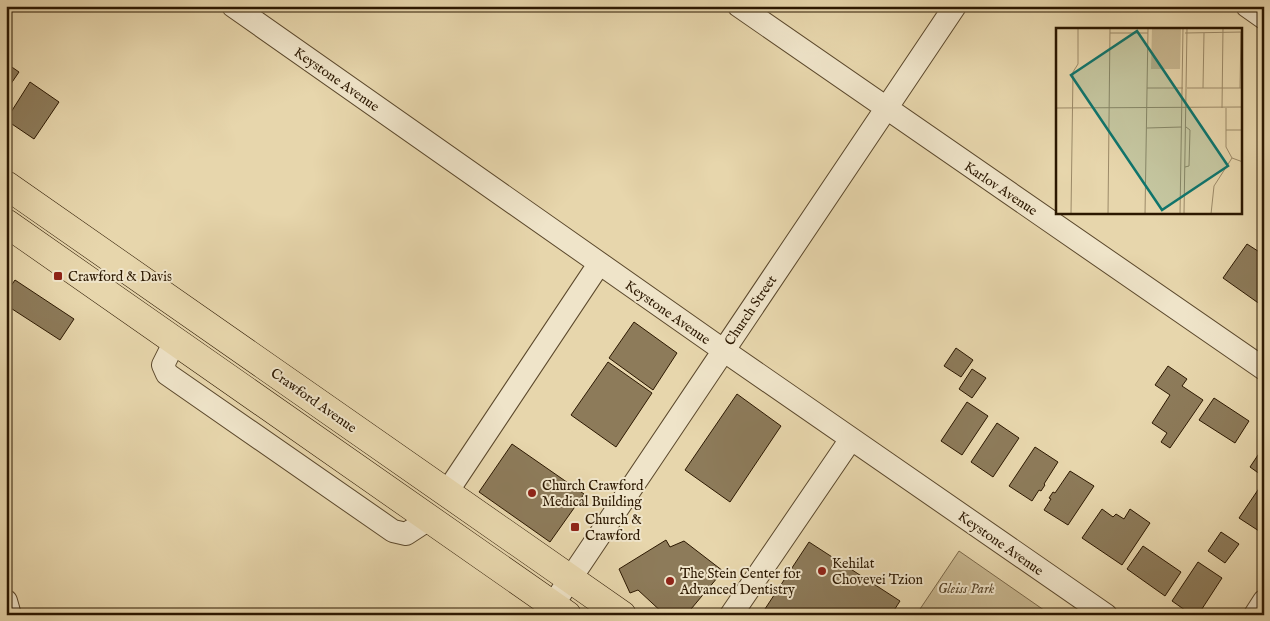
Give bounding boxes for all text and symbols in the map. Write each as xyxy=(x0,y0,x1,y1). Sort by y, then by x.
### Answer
inset map xyxy=(1056,28,1242,214)
street label: Keystone Avenue xyxy=(290,44,383,116)
street label: Karlov Avenue xyxy=(960,158,1041,220)
place label: Crawford & Davis xyxy=(68,268,172,286)
marker: Crawford & Davis xyxy=(52,270,64,282)
street label: Church Street xyxy=(721,272,781,349)
street label: Keystone Avenue xyxy=(621,277,714,349)
street label: Crawford Avenue xyxy=(267,364,360,438)
place label: Church Crawford Medical Building xyxy=(542,477,644,511)
marker: Church Crawford Medical Building xyxy=(526,487,538,499)
street label: Keystone Avenue xyxy=(954,508,1047,580)
place label: Church & Crawford xyxy=(585,511,642,545)
marker: Church & Crawford xyxy=(569,521,581,533)
place label: Kehilat Chovevei Tzion xyxy=(832,555,924,589)
place label: The Stein Center for Advanced Dentistry xyxy=(679,565,801,599)
marker: Kehilat Chovevei Tzion xyxy=(816,565,828,577)
marker: The Stein Center for Advanced Dentistry xyxy=(664,575,676,587)
park label: Gleiss Park xyxy=(938,580,995,598)

